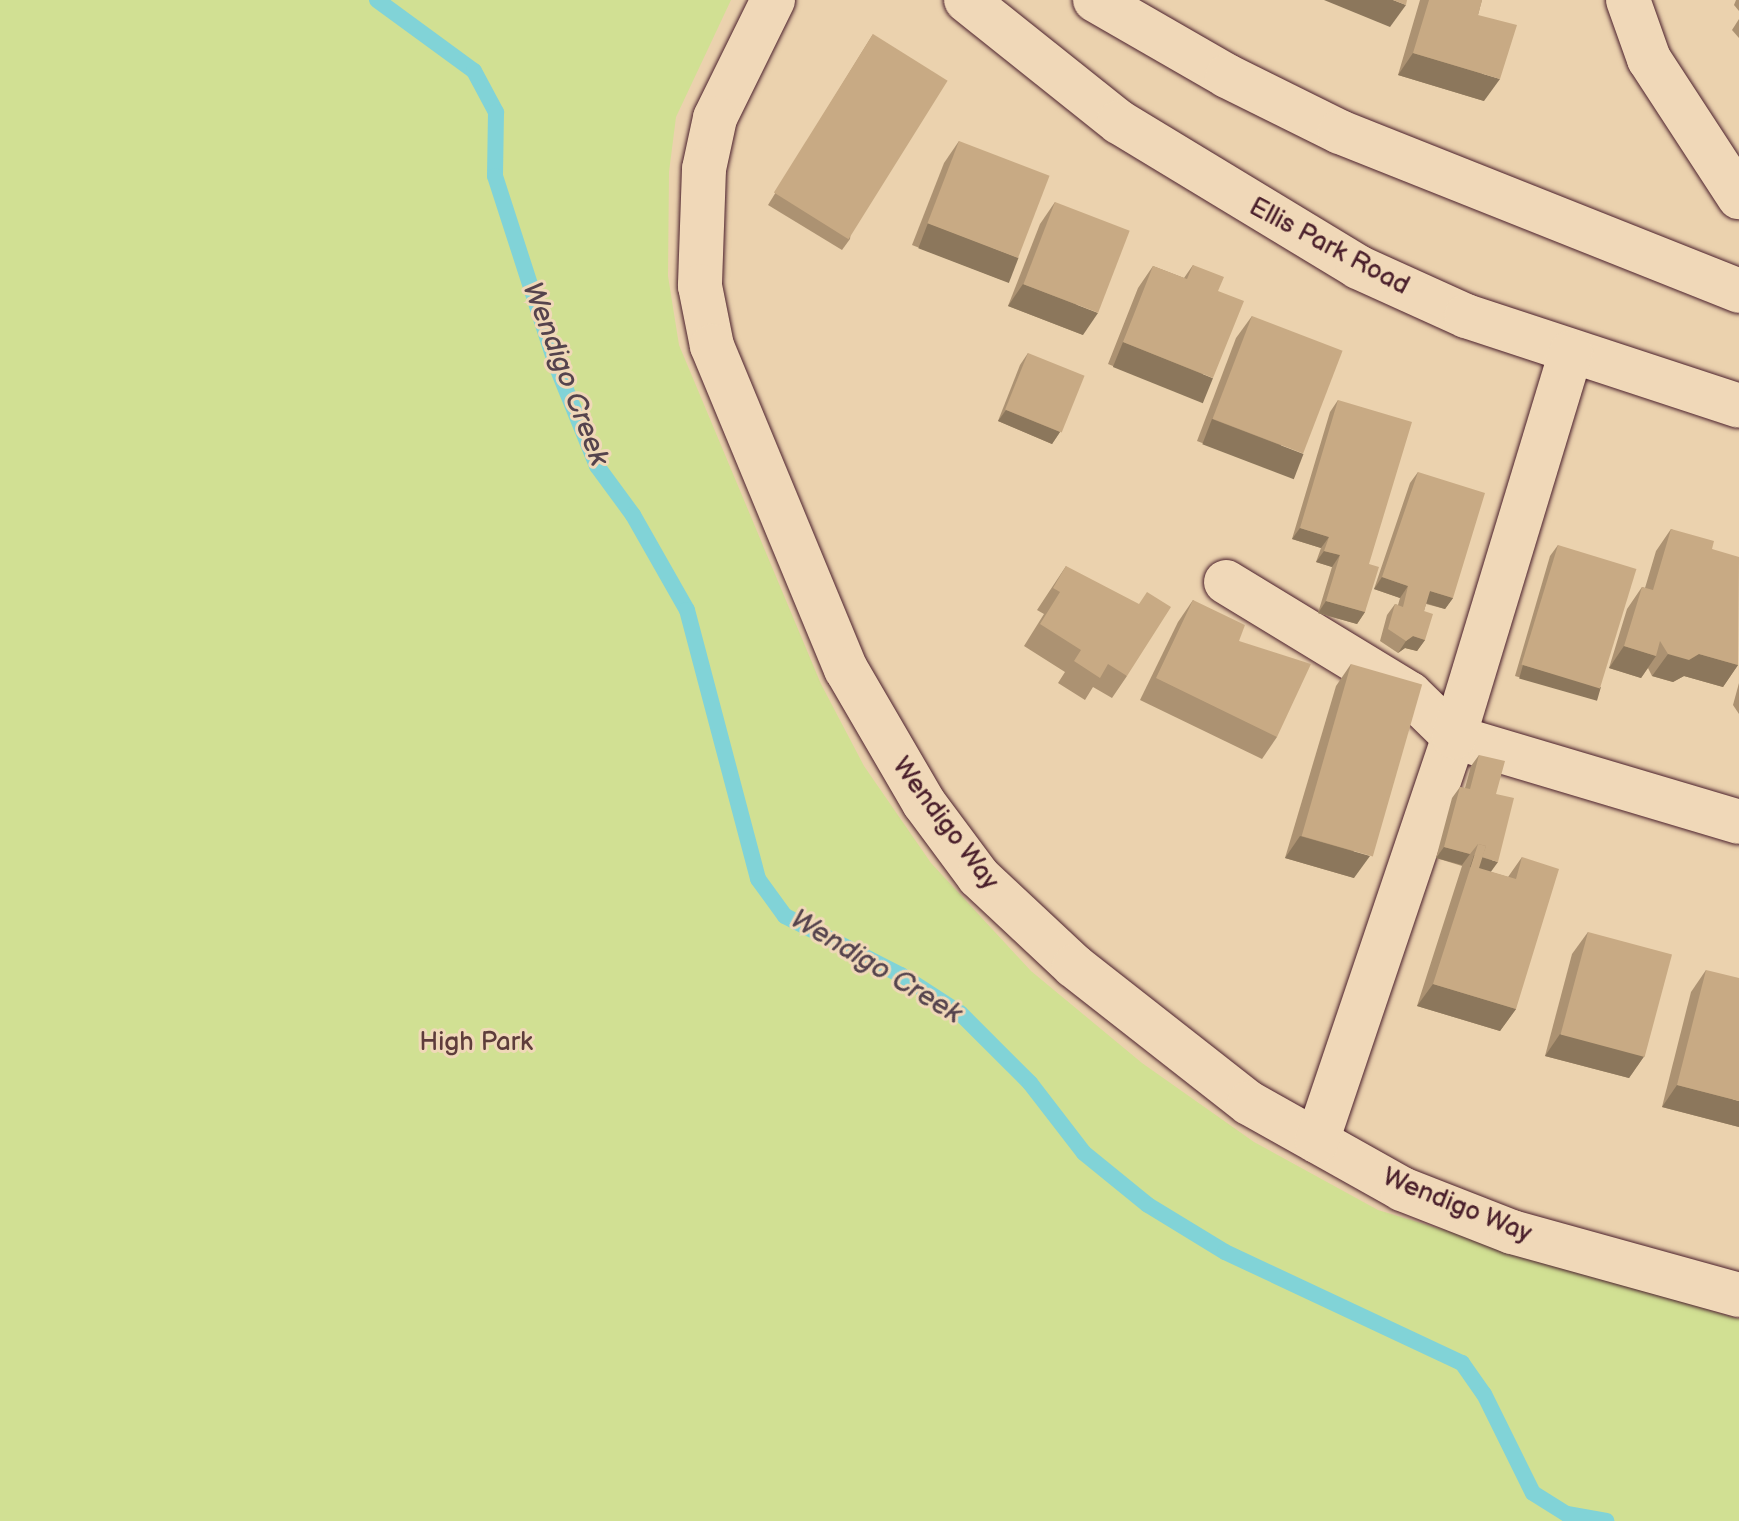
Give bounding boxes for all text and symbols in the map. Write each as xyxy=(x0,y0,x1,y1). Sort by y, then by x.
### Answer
street label: Ellis Park Road xyxy=(1244,192,1414,302)
water label: Wendigo Creek xyxy=(515,277,615,471)
street label: Wendigo Way xyxy=(885,751,1005,897)
water label: Wendigo Creek xyxy=(784,903,968,1031)
park label: High Park xyxy=(419,1027,533,1059)
street label: Wendigo Way xyxy=(1378,1162,1536,1250)

